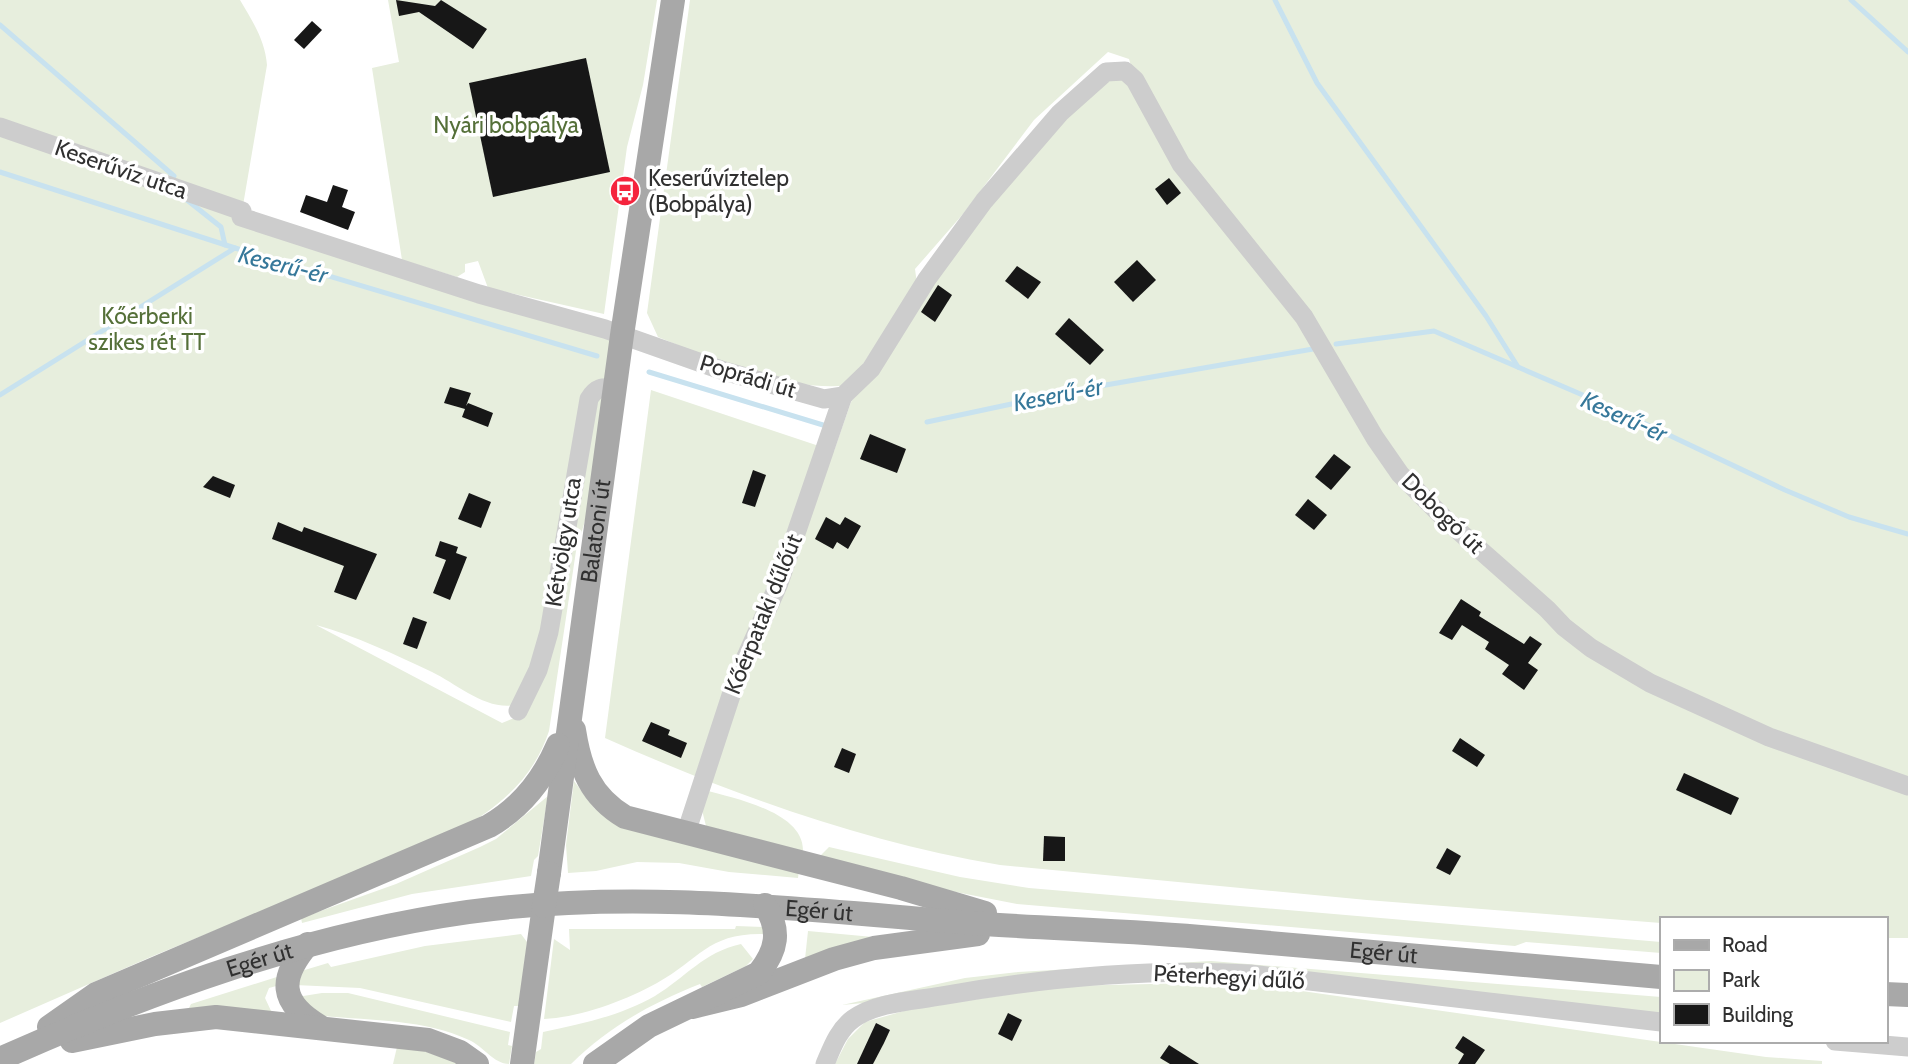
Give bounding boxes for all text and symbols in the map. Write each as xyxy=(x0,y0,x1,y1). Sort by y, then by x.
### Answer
park label: Nyári bobpálya xyxy=(433,111,579,139)
street label: Keserűvíz utca xyxy=(51,133,191,205)
place label: Keserűvíztelep (Bobpálya) xyxy=(648,164,789,218)
bus stop icon: Keserűvíztelep (Bobpálya) xyxy=(608,174,642,208)
water label: Keserű-ér xyxy=(236,239,332,290)
park label: Kőérberki szikes rét TT xyxy=(88,302,206,356)
street label: Poprádi út xyxy=(697,348,800,404)
water label: Keserű-ér xyxy=(1011,371,1107,417)
water label: Keserű-ér xyxy=(1577,385,1673,449)
street label: Dobogó út xyxy=(1396,467,1490,559)
street label: Kétvölgy utca xyxy=(539,475,587,609)
street label: Balatoni út xyxy=(575,477,616,585)
street label: Kőérpataki dűlőút xyxy=(718,530,808,698)
street label: Egér út xyxy=(784,894,854,927)
legend xyxy=(1660,917,1887,1043)
text: Road xyxy=(1722,932,1768,957)
street label: Egér út xyxy=(1349,935,1419,969)
street label: Egér út xyxy=(223,936,296,983)
street label: Péterhegyi dűlő xyxy=(1153,959,1305,995)
text: Park xyxy=(1722,967,1760,992)
text: Building xyxy=(1722,1002,1794,1027)

